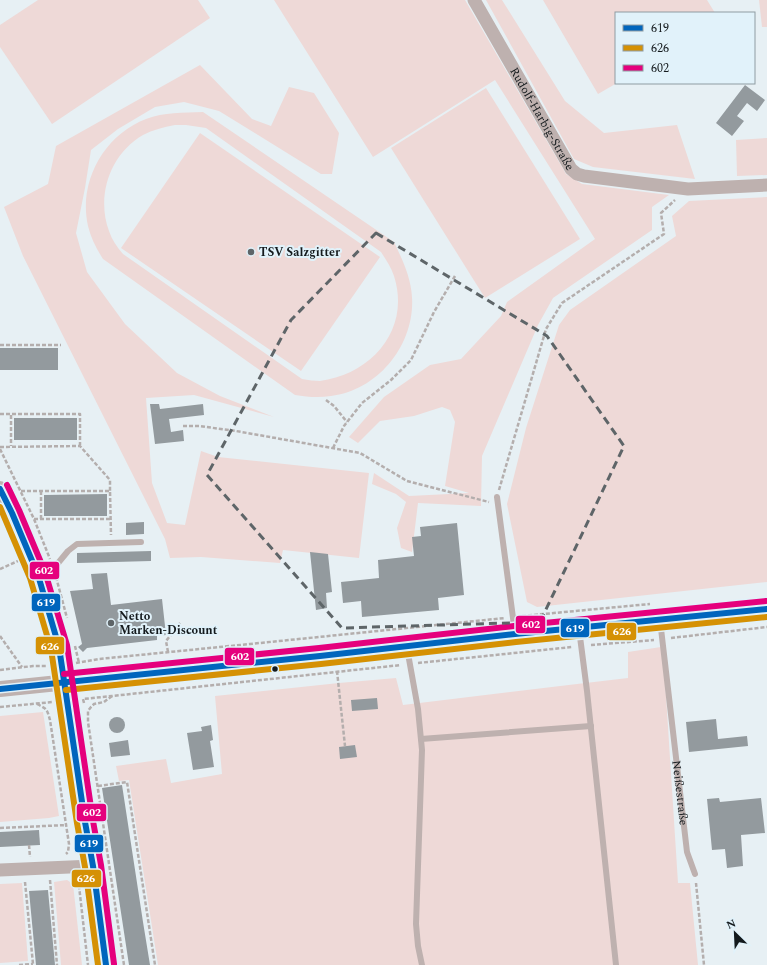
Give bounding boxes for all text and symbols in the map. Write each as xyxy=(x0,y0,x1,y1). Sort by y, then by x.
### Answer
legend xyxy=(615,12,755,84)
text: 619 xyxy=(651,19,669,38)
text: 626 xyxy=(651,39,669,58)
text: 602 xyxy=(651,59,669,78)
street label: Rudolf-Harbig-Straße xyxy=(505,64,579,174)
place label: TSV Salzgitter xyxy=(259,243,341,262)
marker: TSV Salzgitter xyxy=(246,247,256,257)
line badge: 602 xyxy=(29,561,60,580)
text: 602 xyxy=(35,562,53,579)
line badge: 619 xyxy=(31,593,61,612)
text: 619 xyxy=(37,594,55,611)
place label: Netto Marken-Discount xyxy=(119,607,218,640)
line badge: 602 xyxy=(515,615,546,634)
text: 602 xyxy=(522,616,540,633)
marker: Netto Marken-Discount xyxy=(106,618,116,628)
line badge: 619 xyxy=(560,618,590,638)
text: 619 xyxy=(566,620,584,637)
line badge: 626 xyxy=(606,622,637,641)
text: 626 xyxy=(613,623,631,640)
line badge: 626 xyxy=(35,636,65,655)
text: 626 xyxy=(41,638,59,655)
line badge: 602 xyxy=(224,647,255,666)
text: 602 xyxy=(231,648,249,665)
unlabelled marker xyxy=(270,664,280,674)
street label: Neißestraße xyxy=(667,759,693,827)
line badge: 602 xyxy=(76,803,107,822)
text: 602 xyxy=(83,804,101,821)
line badge: 619 xyxy=(74,834,104,853)
text: 619 xyxy=(80,835,98,852)
line badge: 626 xyxy=(71,869,102,888)
text: 626 xyxy=(77,870,95,887)
north arrow xyxy=(715,913,755,953)
text: N xyxy=(724,915,739,934)

